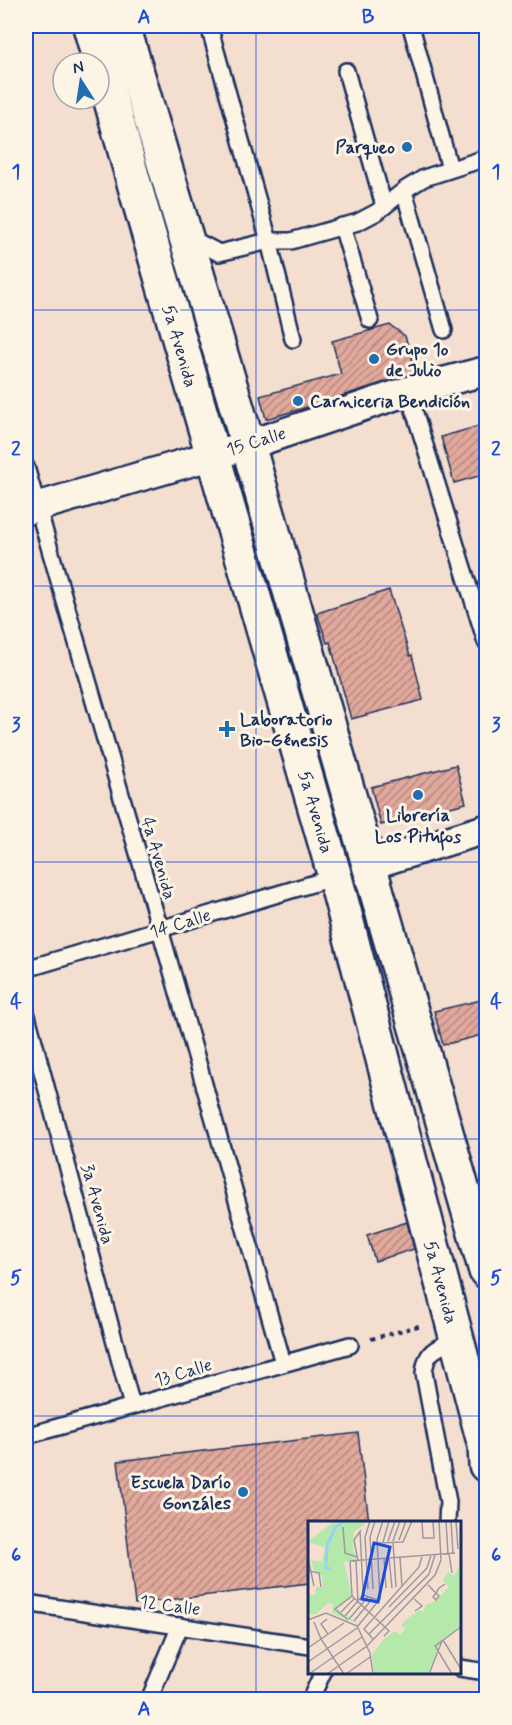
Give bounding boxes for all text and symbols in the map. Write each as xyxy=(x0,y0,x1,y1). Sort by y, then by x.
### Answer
text: A xyxy=(137,4,151,31)
text: B xyxy=(362,4,375,31)
north arrow xyxy=(51,51,111,111)
text: N xyxy=(71,56,86,79)
place label: Parqueo xyxy=(335,136,395,160)
marker: Parqueo xyxy=(400,140,414,154)
text: 1 xyxy=(12,159,20,186)
text: 1 xyxy=(492,159,500,186)
street label: 5a Avenida xyxy=(156,302,202,390)
place label: Grupo 1o de Julio xyxy=(386,338,449,383)
marker: Grupo 1o de Julio xyxy=(367,352,381,366)
place label: Carniceria Bendición xyxy=(310,390,470,414)
marker: Carniceria Bendición xyxy=(291,394,305,408)
street label: 15 Calle xyxy=(224,422,289,462)
text: 2 xyxy=(11,436,21,463)
text: 2 xyxy=(491,436,501,463)
place label: Laboratorio Bio-Génesis xyxy=(240,708,333,753)
text: 3 xyxy=(11,712,21,739)
text: 3 xyxy=(491,712,501,739)
marker: Laboratorio Bio-Génesis xyxy=(218,720,236,738)
street label: 5a Avenida xyxy=(292,768,338,856)
marker: Librería Los Pitufos xyxy=(411,788,425,802)
place label: Librería Los Pitufos xyxy=(375,804,461,851)
street label: 4a Avenida xyxy=(135,814,181,902)
street label: 14 Calle xyxy=(147,903,214,945)
text: 4 xyxy=(10,989,22,1016)
text: 4 xyxy=(490,989,502,1016)
street label: 3a Avenida xyxy=(75,1161,119,1247)
street label: 5a Avenida xyxy=(417,1238,463,1326)
text: 5 xyxy=(10,1265,22,1292)
text: 5 xyxy=(490,1265,502,1292)
street label: 13 Calle xyxy=(151,1353,215,1393)
place label: Escuela Darío Gonzáles xyxy=(131,1471,231,1516)
marker: Escuela Darío Gonzáles xyxy=(236,1485,250,1499)
inset map xyxy=(308,1521,461,1674)
text: 6 xyxy=(11,1542,21,1569)
text: 6 xyxy=(491,1542,501,1569)
street label: 12 Calle xyxy=(138,1590,202,1622)
text: A xyxy=(137,1696,151,1723)
text: B xyxy=(362,1696,375,1723)

